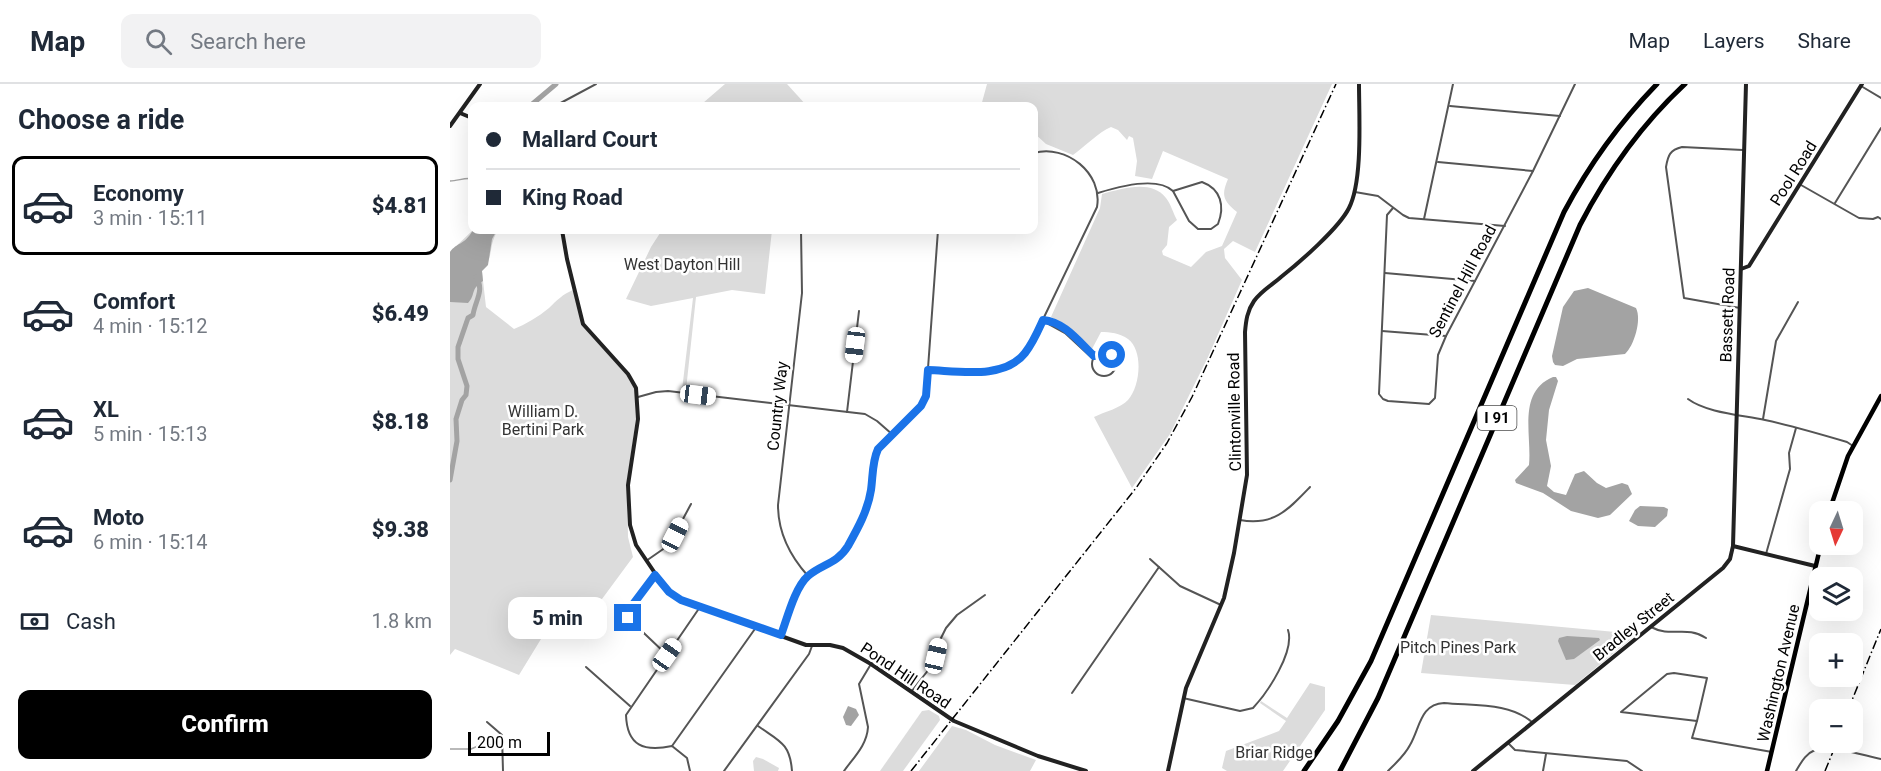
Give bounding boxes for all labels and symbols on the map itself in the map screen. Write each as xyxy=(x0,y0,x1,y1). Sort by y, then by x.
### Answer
street label: Pool Road xyxy=(1766,137,1821,209)
street label: Sentinel Hill Road xyxy=(1425,222,1500,341)
park label: West Dayton Hill xyxy=(624,255,740,274)
street label: Bassett Road xyxy=(1716,267,1739,363)
car xyxy=(844,326,866,364)
route start xyxy=(1098,341,1125,368)
street label: Clintonville Road xyxy=(1224,353,1245,471)
street label: Country Way xyxy=(763,360,792,452)
car xyxy=(679,384,717,406)
park label: William D. Bertini Park xyxy=(502,402,585,439)
road number: I 91 xyxy=(1478,406,1516,430)
north arrow xyxy=(1809,501,1863,555)
car xyxy=(659,515,691,555)
street label: Bradley Street xyxy=(1589,588,1678,665)
callout: 5 min xyxy=(508,597,607,639)
street label: Washington Avenue xyxy=(1753,602,1804,744)
route end xyxy=(614,604,641,631)
car xyxy=(649,635,685,675)
car xyxy=(923,636,949,676)
street label: Pond Hill Road xyxy=(857,638,954,713)
park label: Pitch Pines Park xyxy=(1400,638,1517,657)
scale bar xyxy=(468,729,550,756)
park label: Briar Ridge xyxy=(1235,743,1313,762)

